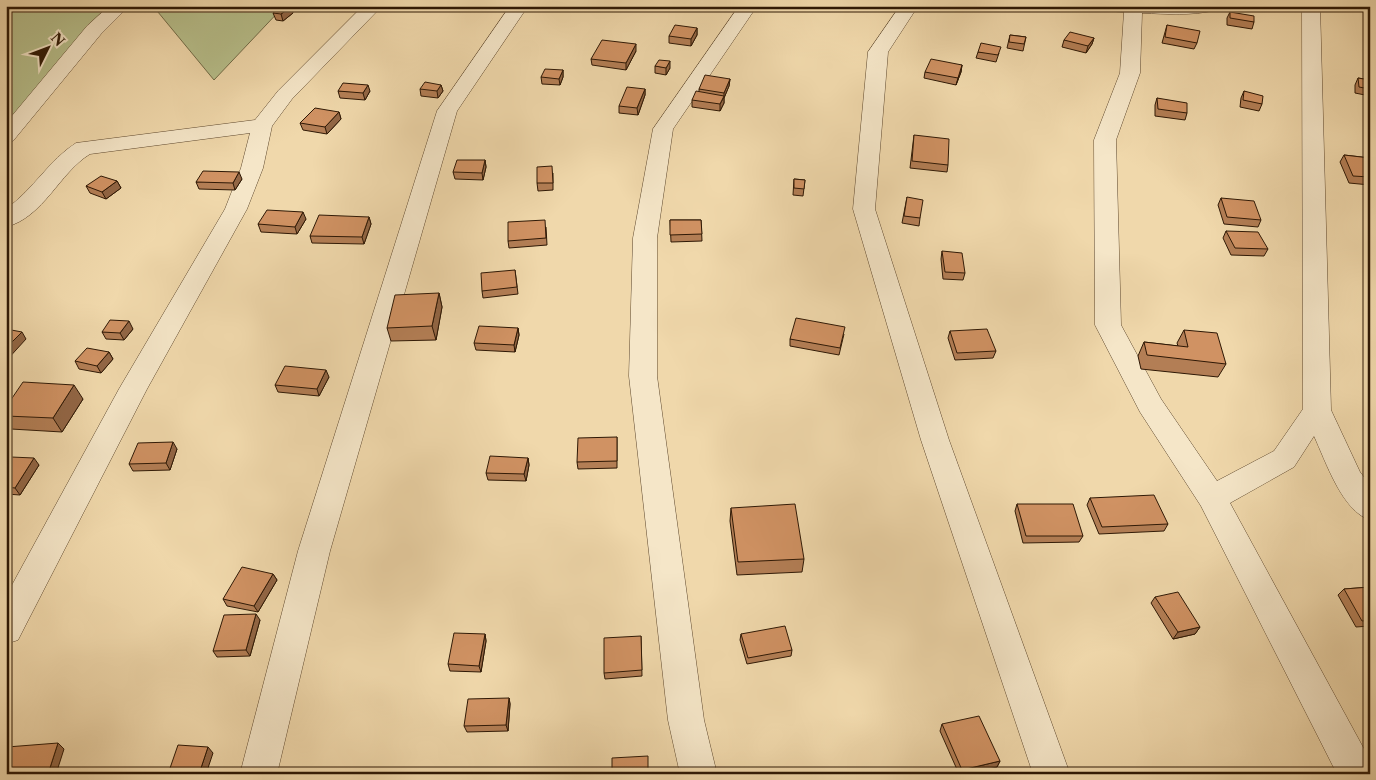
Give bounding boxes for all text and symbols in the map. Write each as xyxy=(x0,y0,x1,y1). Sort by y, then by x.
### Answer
north arrow xyxy=(22,22,72,72)
text: N xyxy=(47,29,68,50)

